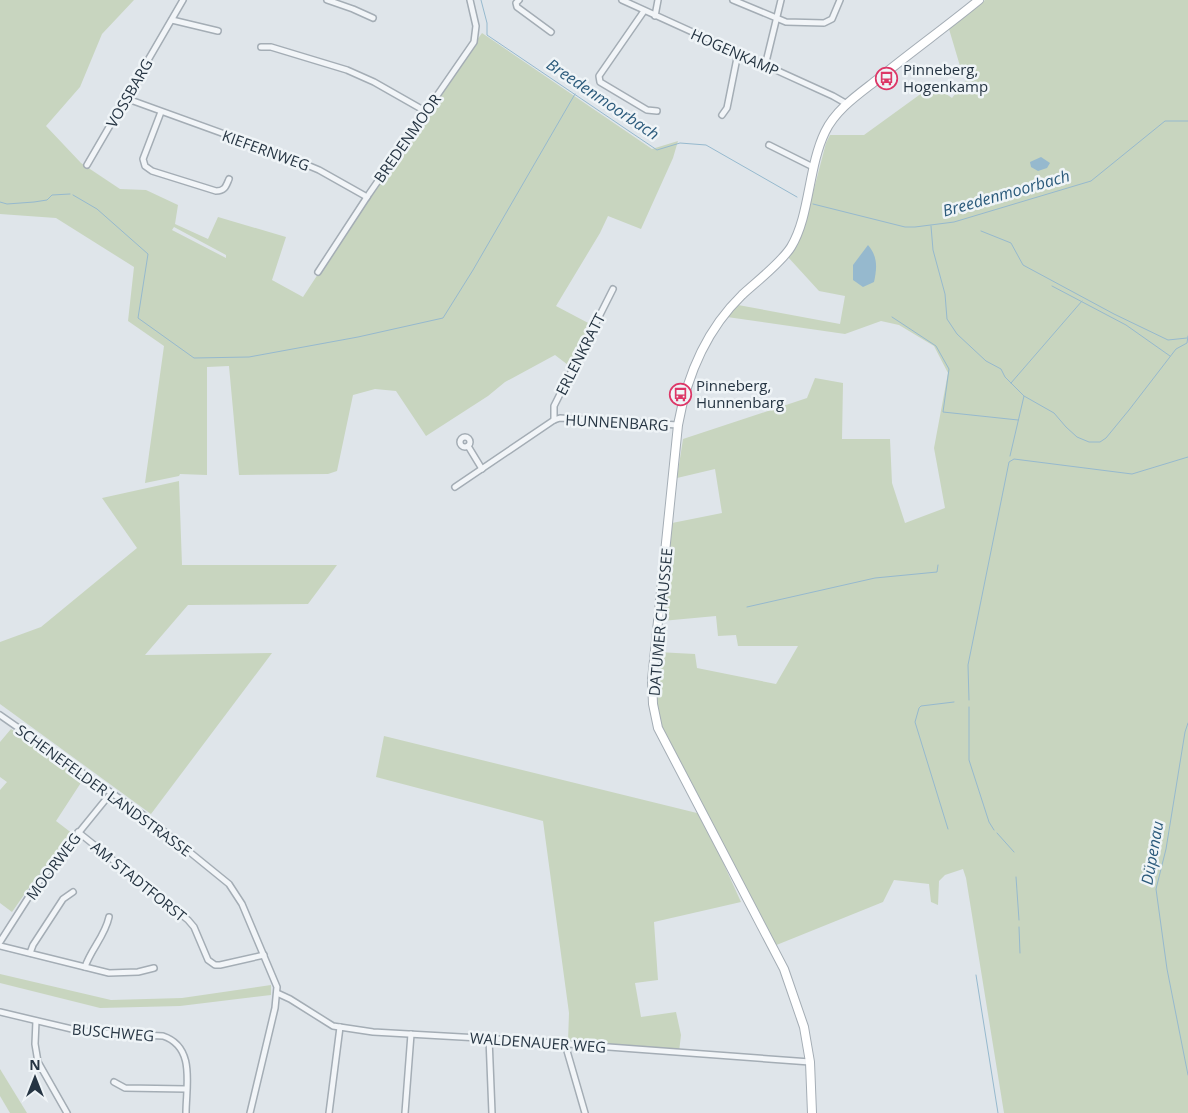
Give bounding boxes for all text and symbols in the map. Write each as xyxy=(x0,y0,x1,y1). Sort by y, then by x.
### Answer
street label: HOGENKAMP xyxy=(688,24,782,80)
water label: Breedenmoorbach xyxy=(542,53,664,145)
street label: VOSSBARG xyxy=(101,55,157,131)
place label: Pinneberg, Hogenkamp xyxy=(903,59,988,96)
bus stop icon: Pinneberg, Hogenkamp xyxy=(875,66,899,90)
street label: BREDENMOOR xyxy=(369,89,445,186)
street label: KIEFERNWEG xyxy=(220,125,312,175)
water label: Breedenmoorbach xyxy=(940,164,1072,222)
street label: ERLENKRATT xyxy=(551,309,610,398)
place label: Pinneberg, Hunnenbarg xyxy=(696,375,784,412)
bus stop icon: Pinneberg, Hunnenbarg xyxy=(668,382,692,406)
street label: HUNNENBARG xyxy=(565,409,669,435)
street label: DATUMER CHAUSSEE xyxy=(644,547,676,697)
street label: SCHENEFELDER LANDSTRASSE xyxy=(12,719,196,861)
water label: Düpenau xyxy=(1136,819,1168,887)
street label: MOORWEG xyxy=(21,828,85,904)
street label: AM STADTFORST xyxy=(87,836,191,926)
street label: BUSCHWEG xyxy=(71,1018,155,1046)
street label: WALDENAUER WEG xyxy=(469,1027,607,1057)
north arrow xyxy=(10,1053,60,1103)
text: N xyxy=(29,1055,41,1074)

